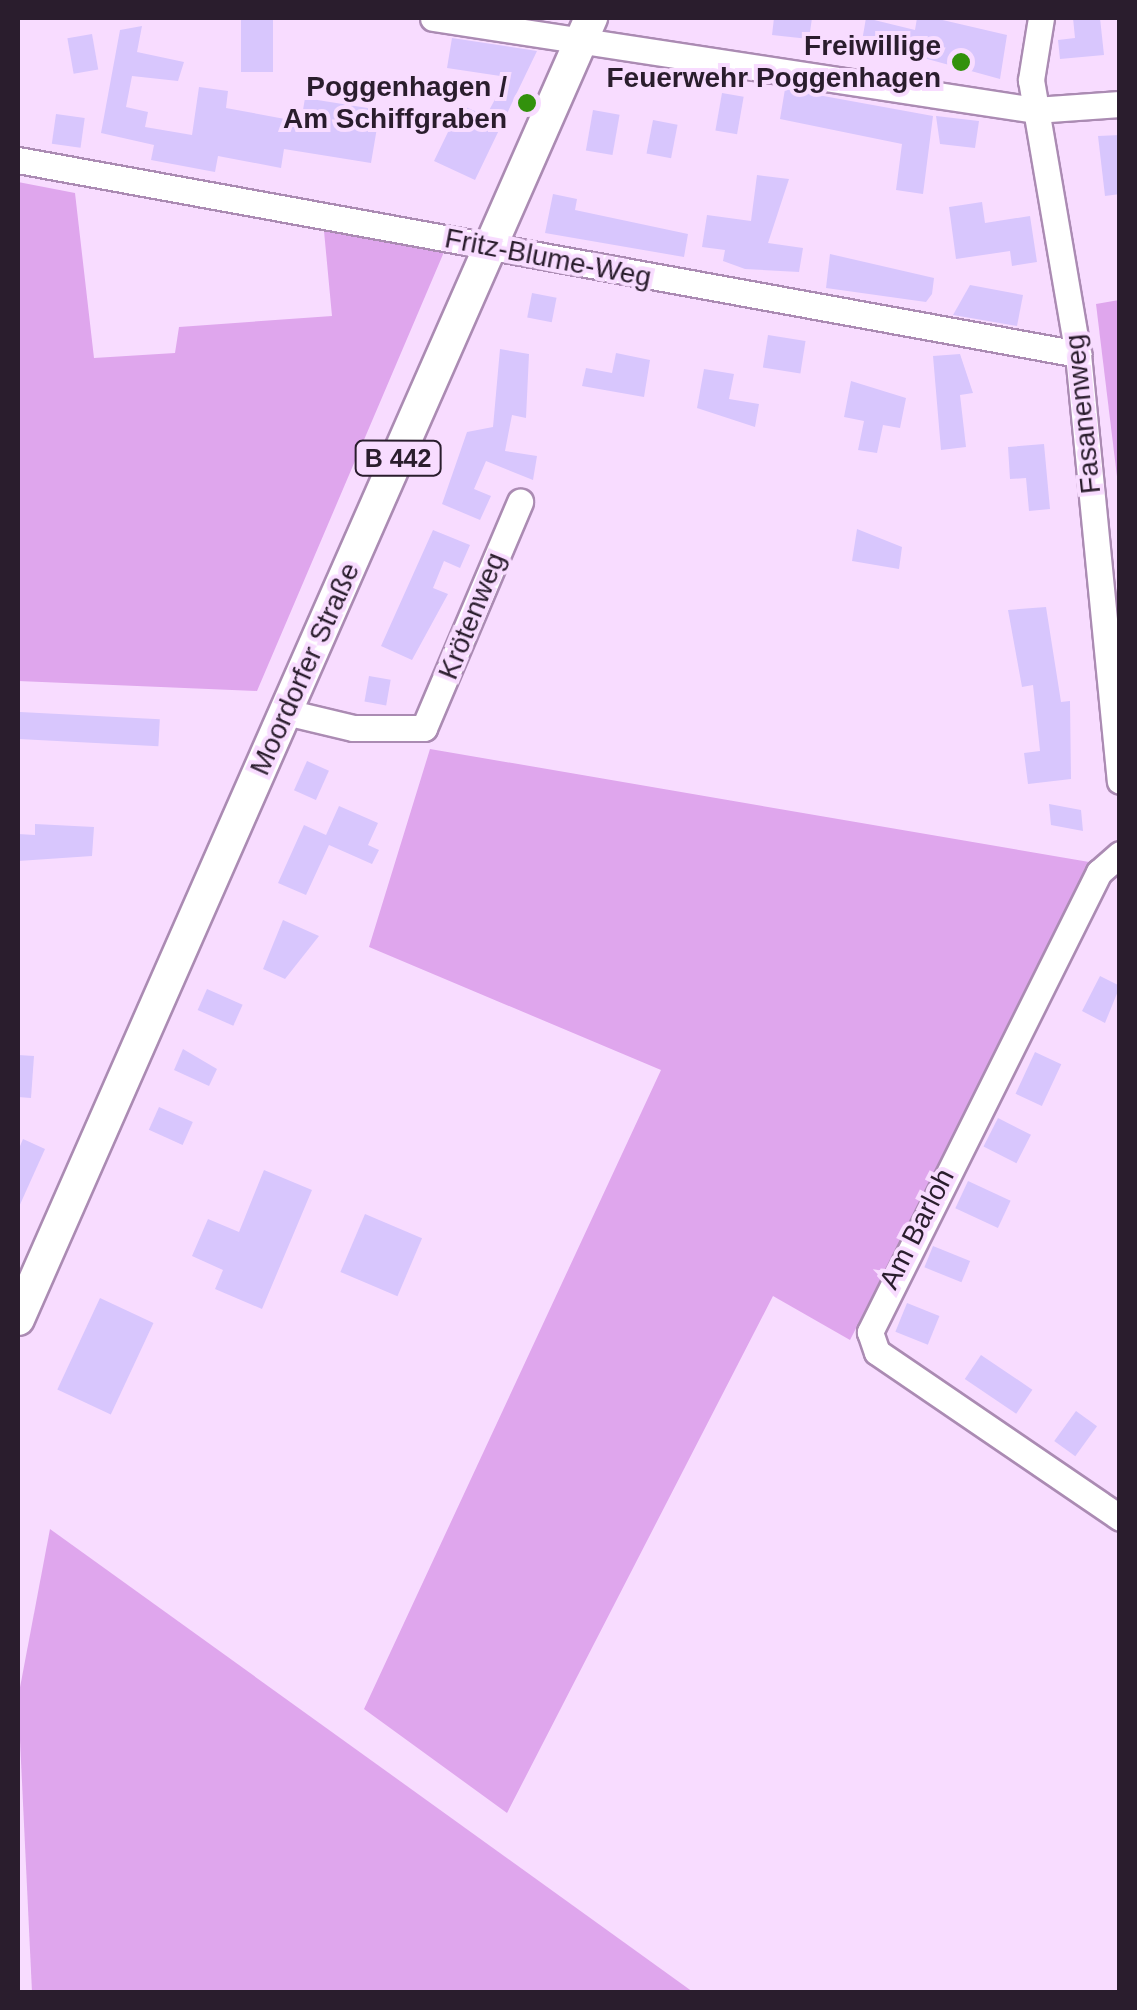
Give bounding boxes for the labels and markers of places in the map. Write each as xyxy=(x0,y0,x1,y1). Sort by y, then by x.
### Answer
place label: Freiwillige Feuerwehr Poggenhagen xyxy=(607,29,941,95)
marker: Freiwillige Feuerwehr Poggenhagen xyxy=(950,51,972,73)
place label: Poggenhagen / Am Schiffgraben xyxy=(283,70,507,136)
marker: Poggenhagen / Am Schiffgraben xyxy=(516,92,538,114)

